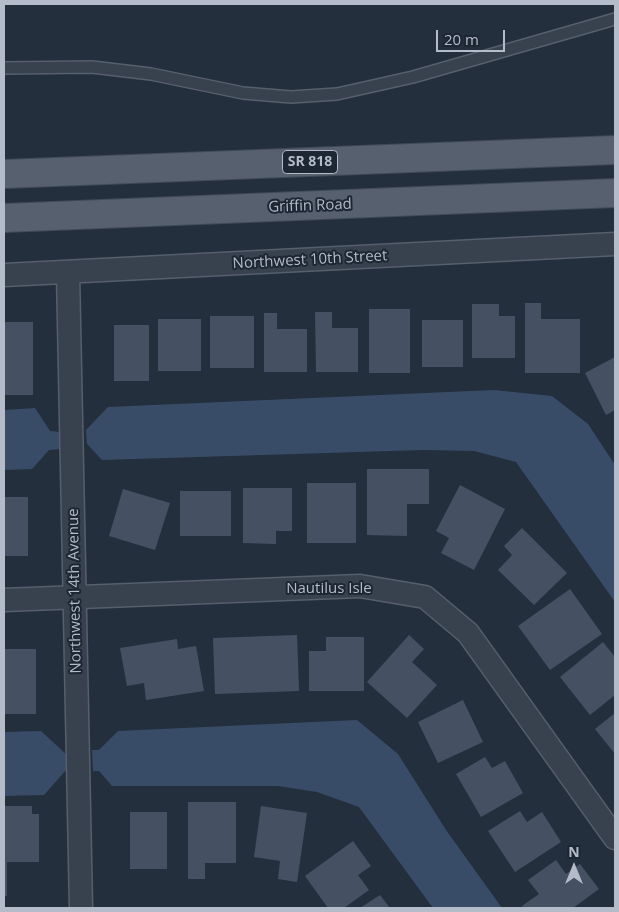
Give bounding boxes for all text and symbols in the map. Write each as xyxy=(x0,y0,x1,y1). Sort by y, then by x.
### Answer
scale bar xyxy=(439,20,508,52)
text: 20 m xyxy=(444,29,479,49)
road number: SR 818 xyxy=(282,150,338,173)
street label: Griffin Road xyxy=(268,196,352,216)
street label: Northwest 10th Street xyxy=(232,247,388,273)
street label: Northwest 14th Avenue xyxy=(65,508,85,674)
street label: Nautilus Isle xyxy=(286,580,372,598)
north arrow xyxy=(549,842,599,892)
text: N xyxy=(568,842,580,861)

